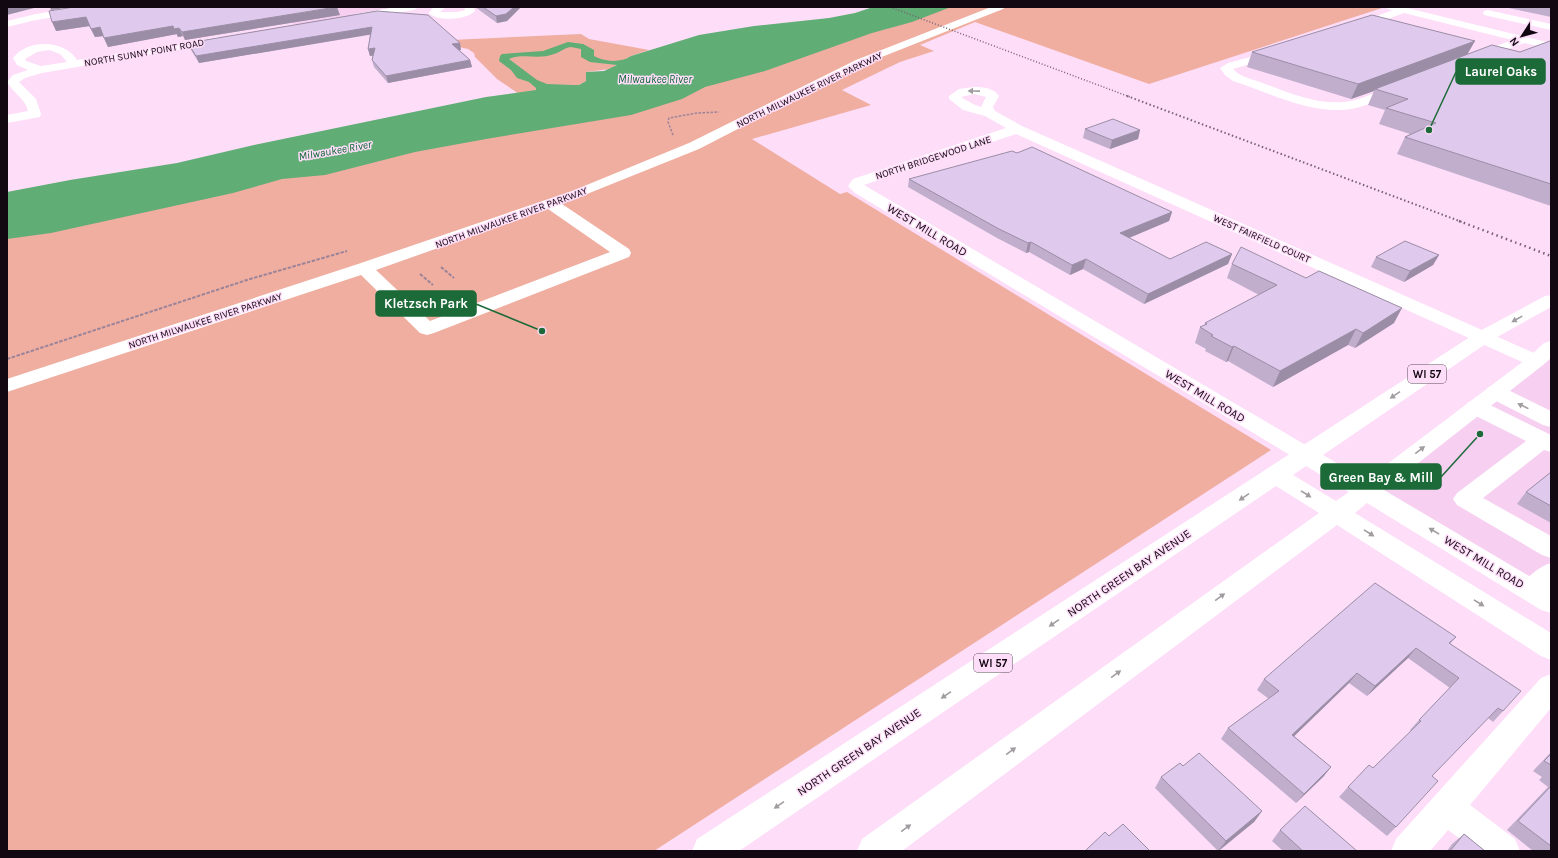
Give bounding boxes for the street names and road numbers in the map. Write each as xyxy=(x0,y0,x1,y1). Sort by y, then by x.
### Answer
street label: NORTH SUNNY POINT ROAD xyxy=(83,37,205,69)
street label: NORTH MILWAUKEE RIVER PARKWAY xyxy=(734,49,885,131)
street label: NORTH BRIDGEWOOD LANE xyxy=(874,134,993,182)
street label: NORTH MILWAUKEE RIVER PARKWAY xyxy=(434,185,590,251)
street label: WEST MILL ROAD xyxy=(884,201,970,259)
street label: WEST FAIRFIELD COURT xyxy=(1211,212,1312,266)
street label: NORTH MILWAUKEE RIVER PARKWAY xyxy=(127,290,284,352)
road number: WI 57 xyxy=(1408,365,1446,383)
street label: WEST MILL ROAD xyxy=(1162,367,1248,425)
street label: NORTH GREEN BAY AVENUE xyxy=(1065,526,1193,620)
street label: WEST MILL ROAD xyxy=(1441,533,1527,591)
road number: WI 57 xyxy=(974,654,1012,672)
street label: NORTH GREEN BAY AVENUE xyxy=(795,705,923,799)

